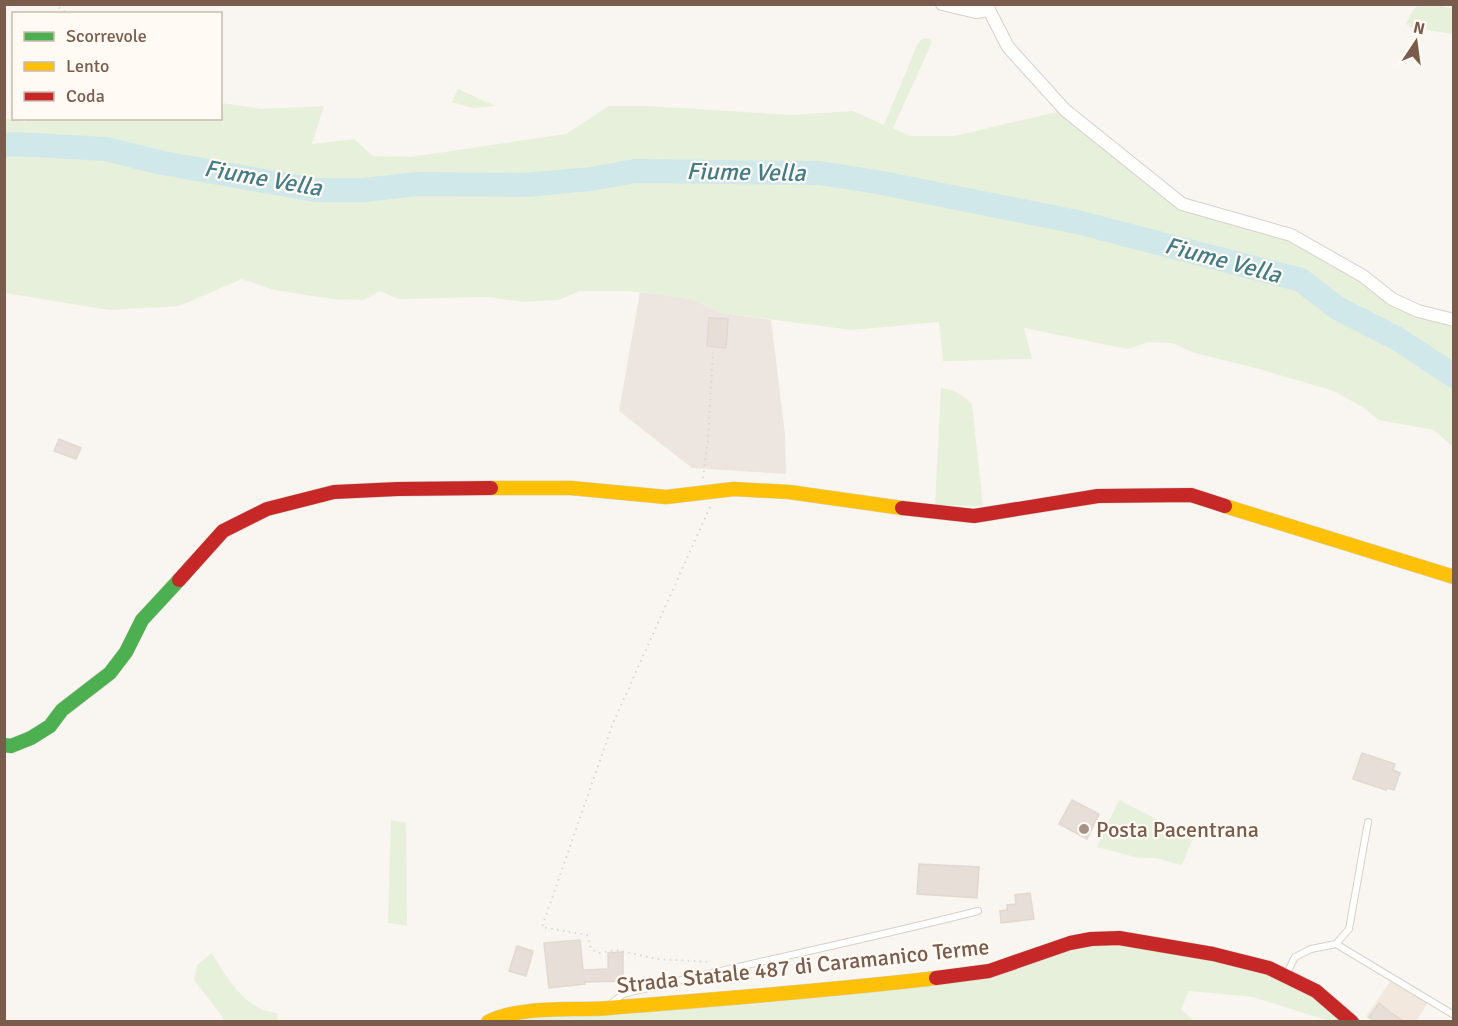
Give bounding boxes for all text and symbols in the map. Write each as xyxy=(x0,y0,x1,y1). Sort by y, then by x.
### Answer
legend xyxy=(12,12,222,120)
north arrow xyxy=(1386,12,1446,72)
text: N xyxy=(1411,17,1427,39)
text: Scorrevole xyxy=(66,25,147,47)
text: Lento xyxy=(66,55,109,77)
text: Coda xyxy=(66,85,105,107)
water label: Fiume Vella xyxy=(202,153,325,203)
water label: Fiume Vella xyxy=(686,156,807,188)
water label: Fiume Vella xyxy=(1162,230,1285,290)
place label: Posta Pacentrana xyxy=(1096,816,1259,843)
marker: Posta Pacentrana xyxy=(1077,822,1091,836)
street label: Strada Statale 487 di Caramanico Terme xyxy=(615,933,991,999)

